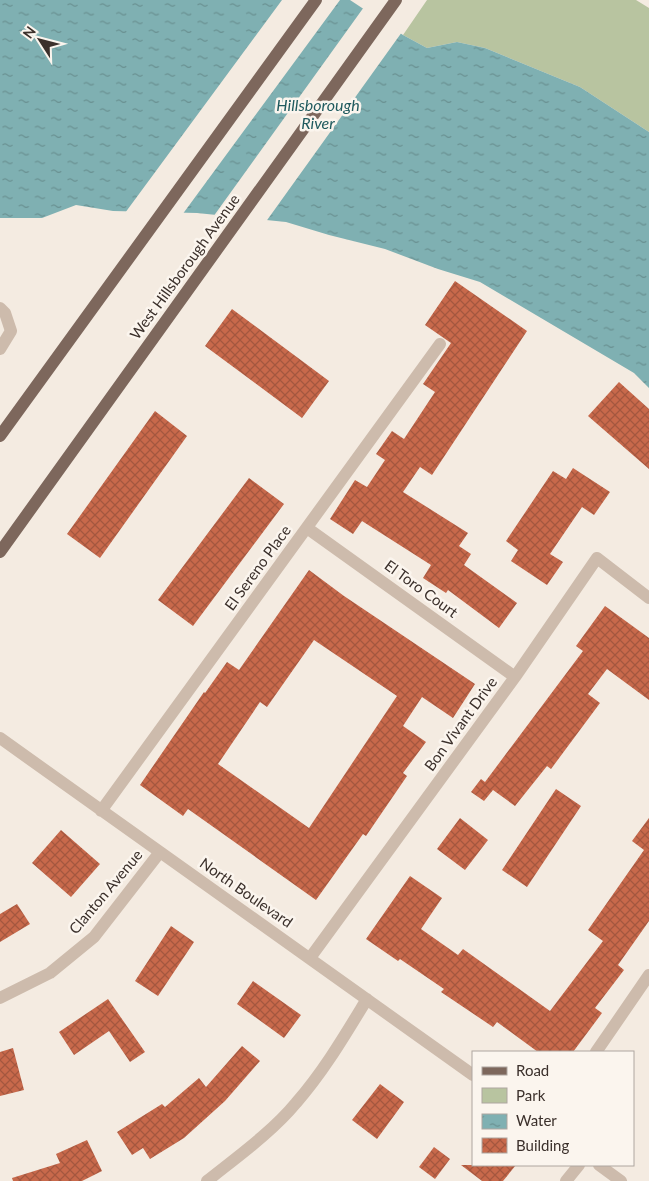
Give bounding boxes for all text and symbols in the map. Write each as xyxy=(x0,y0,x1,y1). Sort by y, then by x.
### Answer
north arrow xyxy=(15,15,65,65)
text: N xyxy=(19,23,39,41)
water label: Hillsborough River xyxy=(276,95,360,132)
street label: West Hillsborough Avenue xyxy=(126,190,243,342)
street label: El Sereno Place xyxy=(220,521,294,613)
street label: El Toro Court xyxy=(381,556,462,621)
street label: Bon Vivant Drive xyxy=(420,673,500,774)
street label: Clanton Avenue xyxy=(65,845,146,937)
street label: North Boulevard xyxy=(197,854,296,931)
legend xyxy=(472,1051,634,1166)
text: Road xyxy=(516,1061,549,1079)
text: Park xyxy=(516,1086,546,1104)
text: Water xyxy=(516,1111,557,1129)
text: Building xyxy=(516,1136,569,1154)

